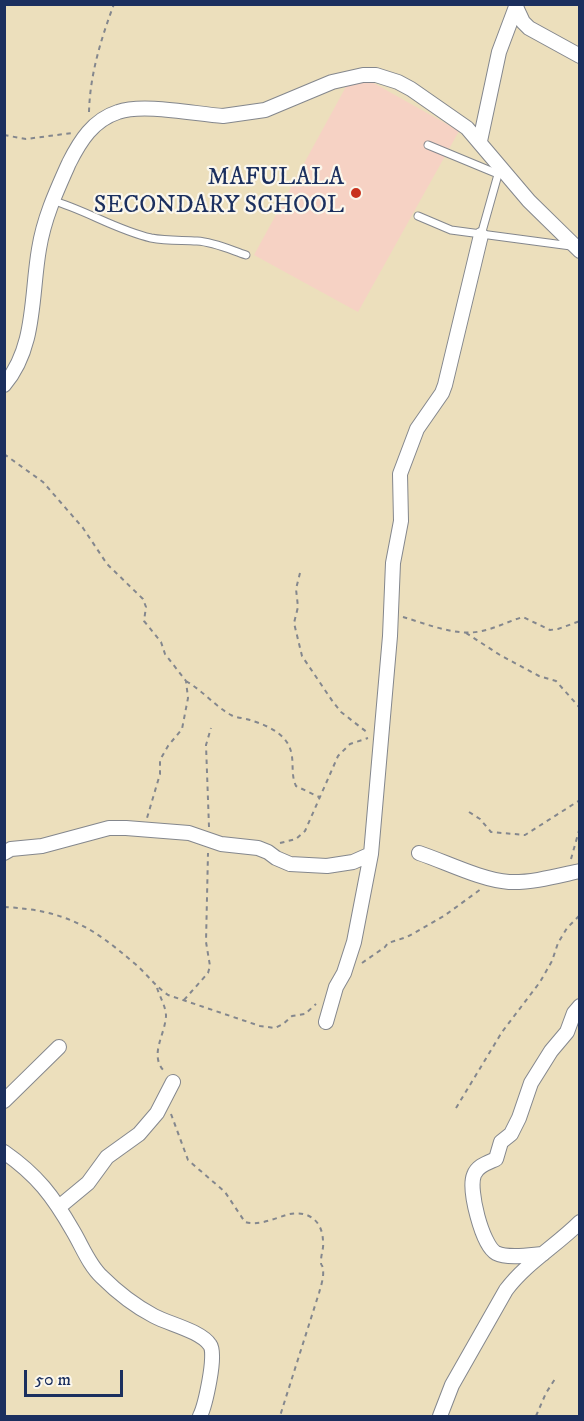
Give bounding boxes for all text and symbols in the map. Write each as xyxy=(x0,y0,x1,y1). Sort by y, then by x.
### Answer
place label: MAFULALA SECONDARY SCHOOL xyxy=(94,165,344,221)
marker: MAFULALA SECONDARY SCHOOL xyxy=(349,186,363,200)
scale bar xyxy=(27,1358,126,1396)
text: 50 m xyxy=(35,1369,71,1391)

